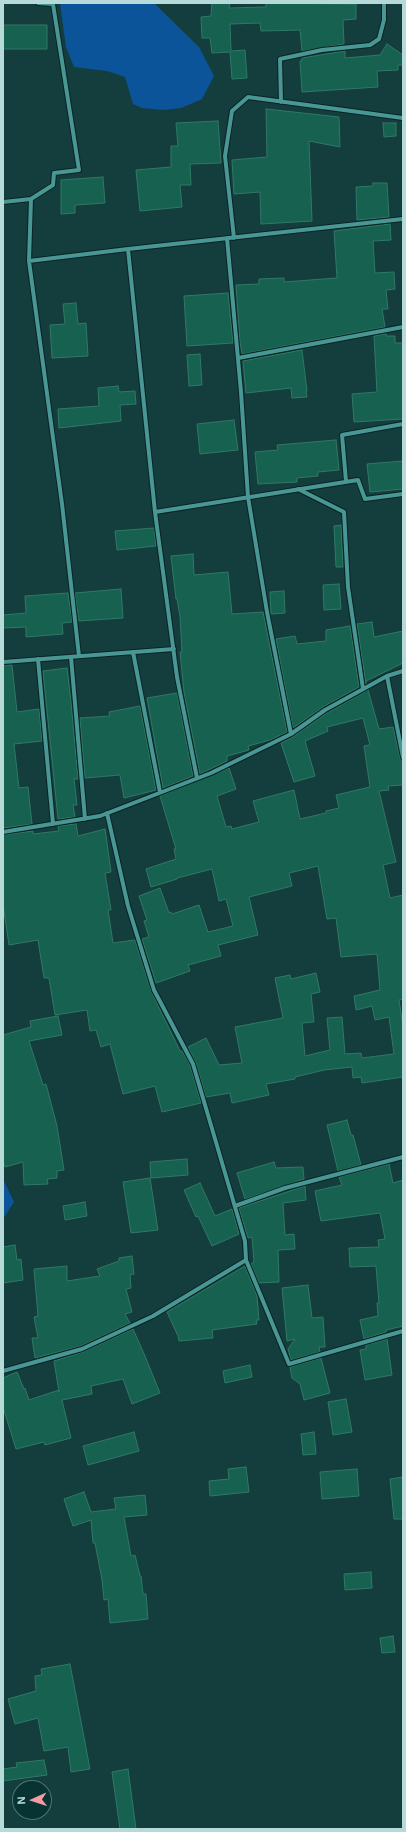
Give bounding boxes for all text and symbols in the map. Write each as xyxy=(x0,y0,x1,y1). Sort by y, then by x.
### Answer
north arrow xyxy=(12,1780,52,1820)
text: N xyxy=(15,1796,27,1805)

